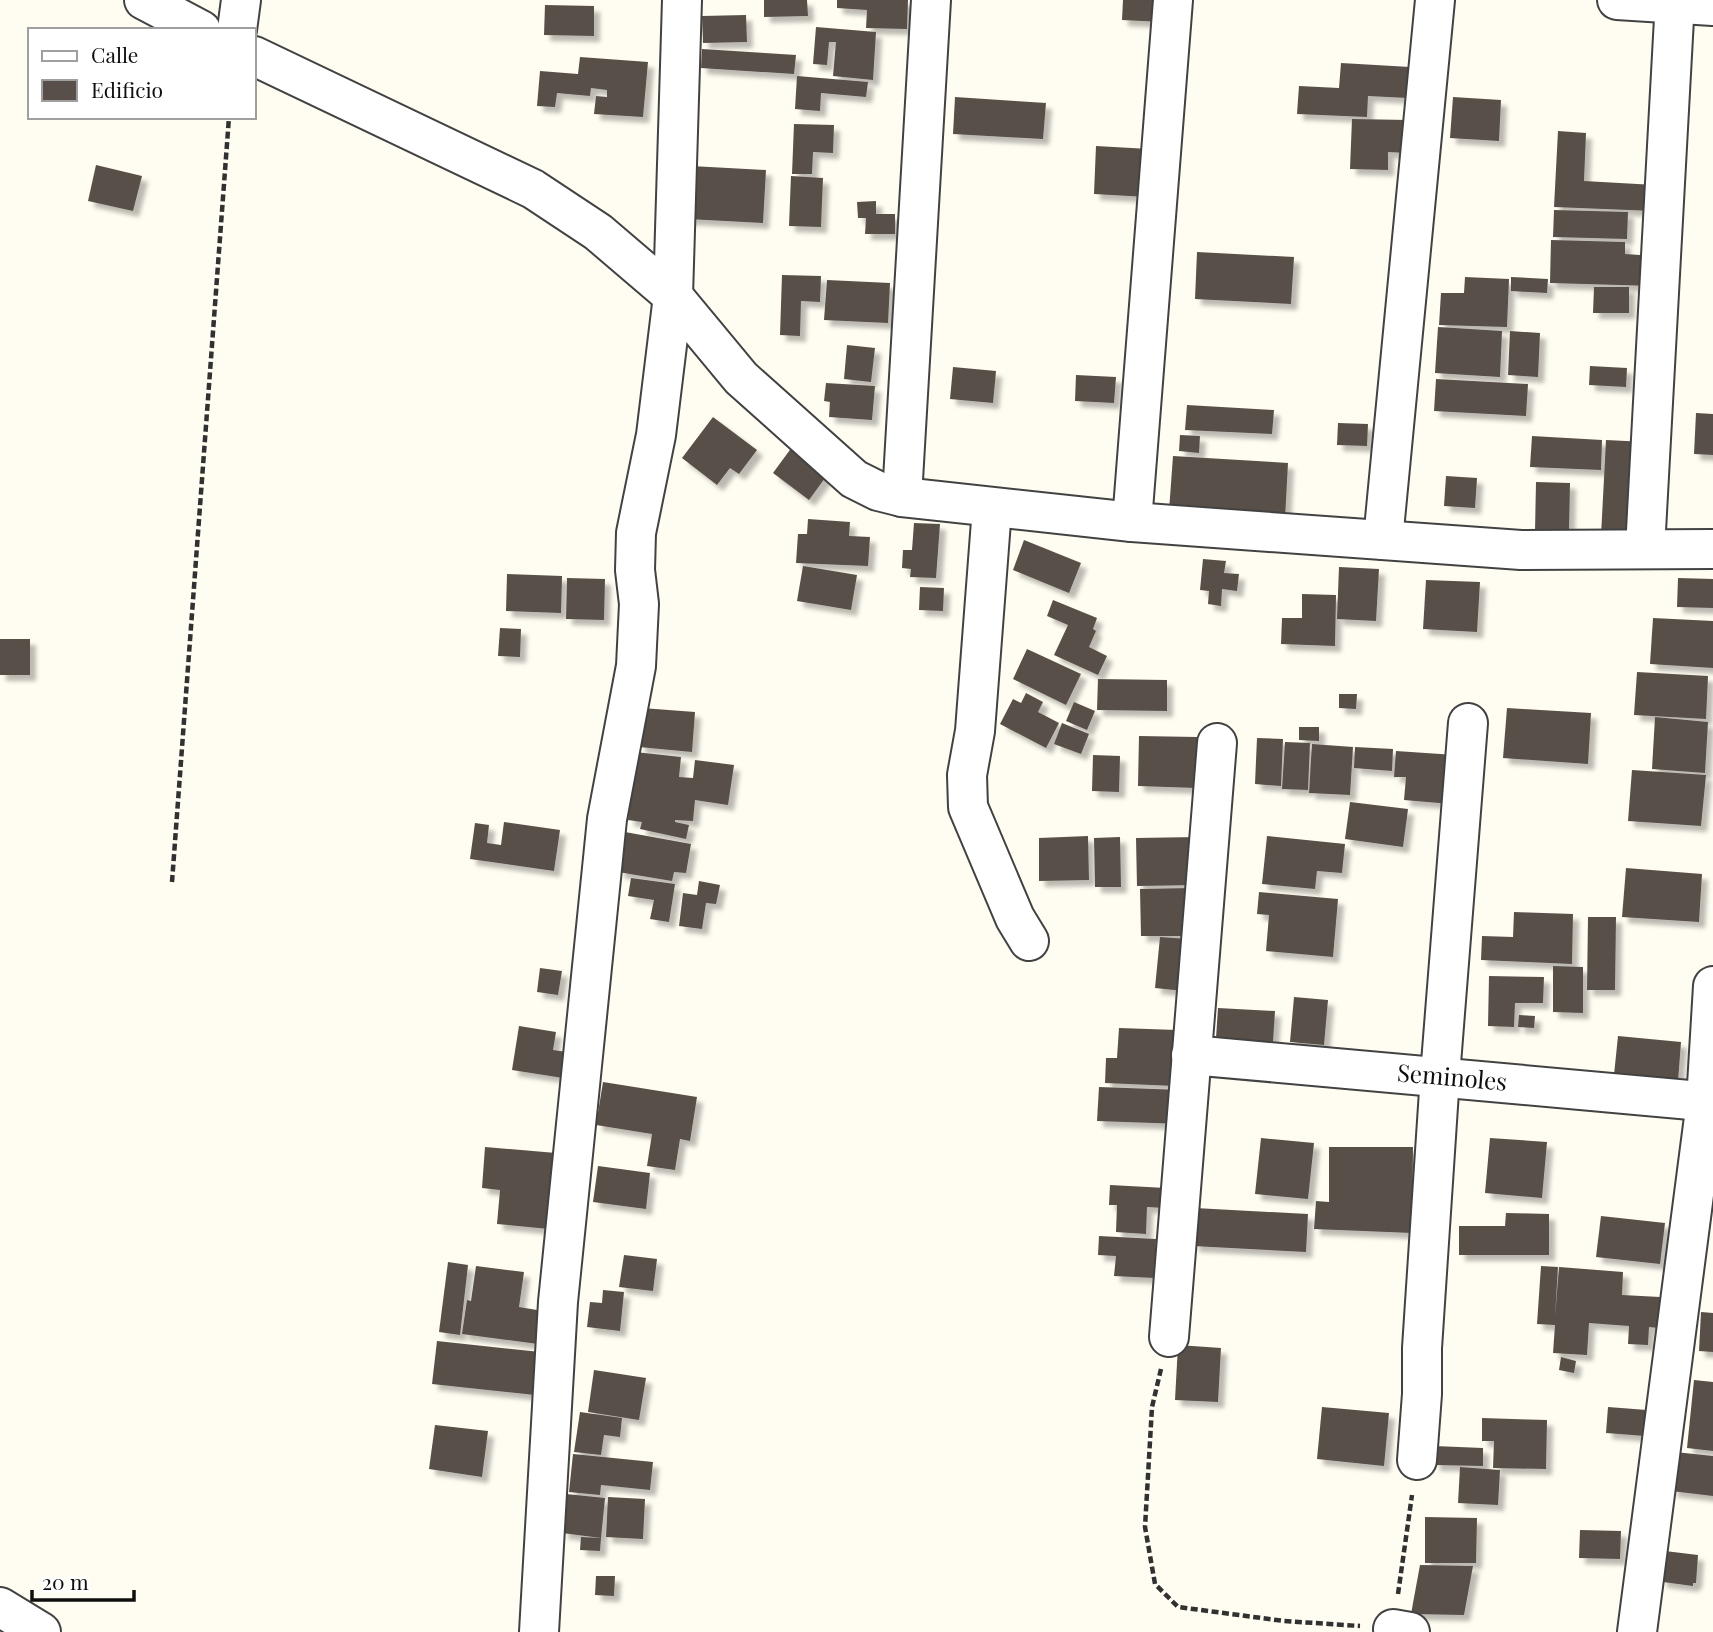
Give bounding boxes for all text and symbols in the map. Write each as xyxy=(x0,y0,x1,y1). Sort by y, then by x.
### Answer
legend xyxy=(28,28,256,119)
text: Calle xyxy=(91,40,138,68)
text: Edificio xyxy=(91,75,163,103)
street label: Seminoles xyxy=(1396,1055,1508,1097)
scale bar xyxy=(32,1558,133,1602)
text: 20 m xyxy=(42,1567,89,1595)

